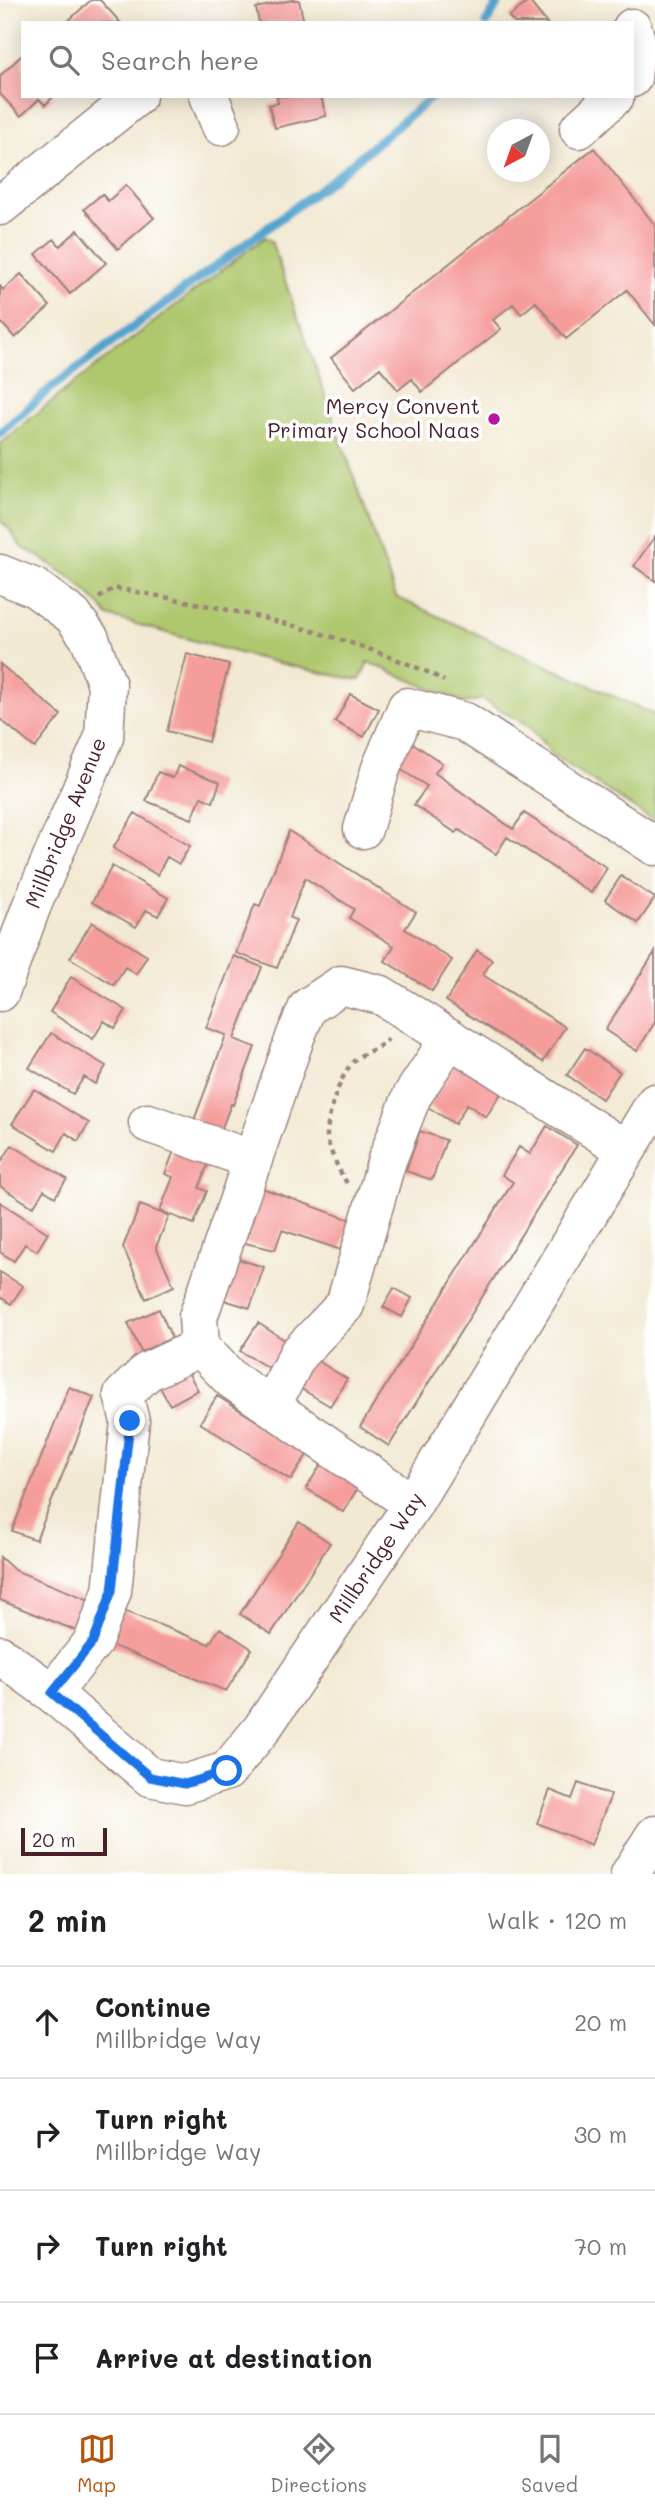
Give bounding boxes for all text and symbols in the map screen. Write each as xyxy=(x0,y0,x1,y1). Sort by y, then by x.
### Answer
search box xyxy=(21,21,634,98)
icon: search xyxy=(45,41,83,79)
text: Search here xyxy=(101,43,259,77)
north arrow xyxy=(487,119,550,182)
place label: Mercy Convent Primary School Naas xyxy=(267,392,480,443)
marker: Mercy Convent Primary School Naas xyxy=(486,411,502,427)
street label: Millbridge Avenue xyxy=(18,733,111,912)
route end xyxy=(114,1405,145,1436)
street label: Millbridge Way xyxy=(322,1487,429,1627)
route start xyxy=(211,1755,242,1786)
scale bar xyxy=(21,1825,107,1857)
text: 20 m xyxy=(32,1827,76,1852)
text: 2 min xyxy=(28,1900,107,1940)
text: Walk · 120 m xyxy=(487,1905,627,1935)
text: Continue xyxy=(95,1990,211,2024)
icon: ahead xyxy=(28,2003,66,2041)
text: 20 m xyxy=(574,2007,627,2037)
text: Millbridge Way xyxy=(95,2024,261,2054)
text: Turn right xyxy=(95,2102,228,2136)
icon: right xyxy=(28,2115,66,2153)
text: 30 m xyxy=(574,2119,627,2149)
text: Millbridge Way xyxy=(95,2136,261,2166)
icon: right xyxy=(28,2227,66,2265)
text: Turn right xyxy=(95,2229,228,2263)
text: 70 m xyxy=(574,2231,627,2261)
icon: arrive xyxy=(28,2339,66,2377)
text: Arrive at destination xyxy=(95,2341,372,2375)
tab: Map xyxy=(77,2430,116,2497)
tab: Directions xyxy=(270,2430,367,2497)
tab: Saved xyxy=(521,2430,578,2497)

